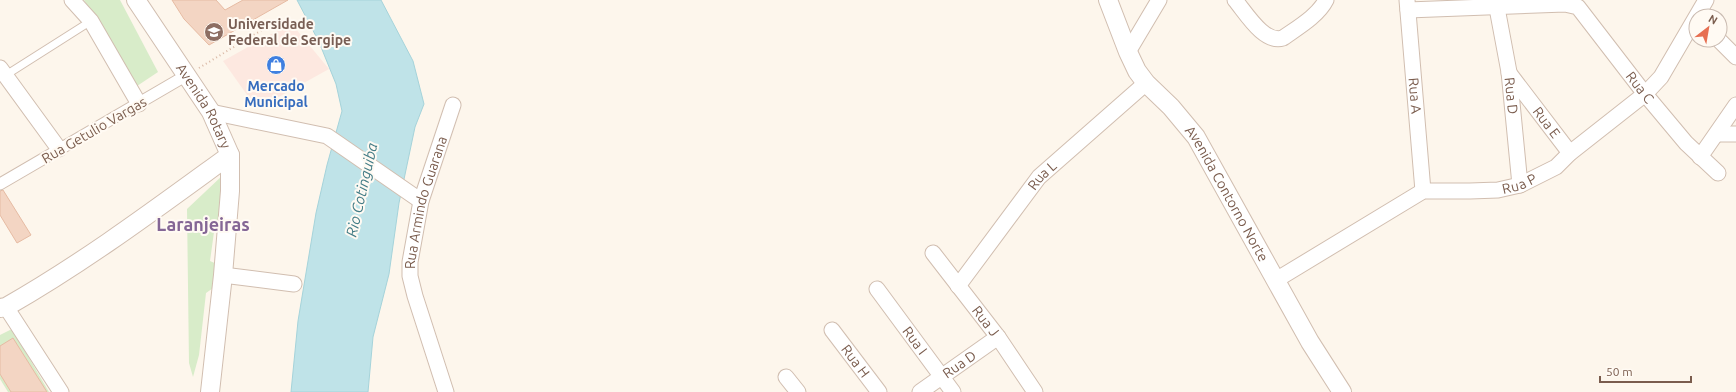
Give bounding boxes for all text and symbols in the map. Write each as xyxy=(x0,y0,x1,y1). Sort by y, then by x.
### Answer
north arrow xyxy=(1688,8,1728,48)
text: N xyxy=(1707,12,1720,27)
place label: Universidade Federal de Sergipe xyxy=(228,16,351,48)
school or university icon: Universidade Federal de Sergipe xyxy=(203,21,225,43)
shop icon: Mercado Municipal xyxy=(265,54,287,76)
street label: Avenida Rotary xyxy=(173,61,234,151)
street label: Rua C xyxy=(1623,68,1658,107)
street label: Rua A xyxy=(1406,77,1424,114)
street label: Rua D xyxy=(1502,77,1521,115)
place label: Mercado Municipal xyxy=(244,78,308,110)
street label: Rua Getulio Vargas xyxy=(39,93,149,167)
street label: Rua E xyxy=(1530,104,1564,141)
street label: Avenida Contorno Norte xyxy=(1182,123,1272,264)
street label: Rua Armindo Guarana xyxy=(402,134,450,269)
water label: Rio Cotinguiba xyxy=(342,141,381,238)
street label: Rua L xyxy=(1024,158,1060,193)
street label: Rua P xyxy=(1500,170,1539,197)
district label: Laranjeiras xyxy=(156,214,250,234)
street label: Rua J xyxy=(969,303,1002,339)
street label: Rua I xyxy=(899,323,931,358)
street label: Rua H xyxy=(838,342,873,381)
street label: Rua D xyxy=(939,347,979,382)
scale bar xyxy=(1600,358,1691,384)
text: 50 m xyxy=(1606,365,1633,378)

